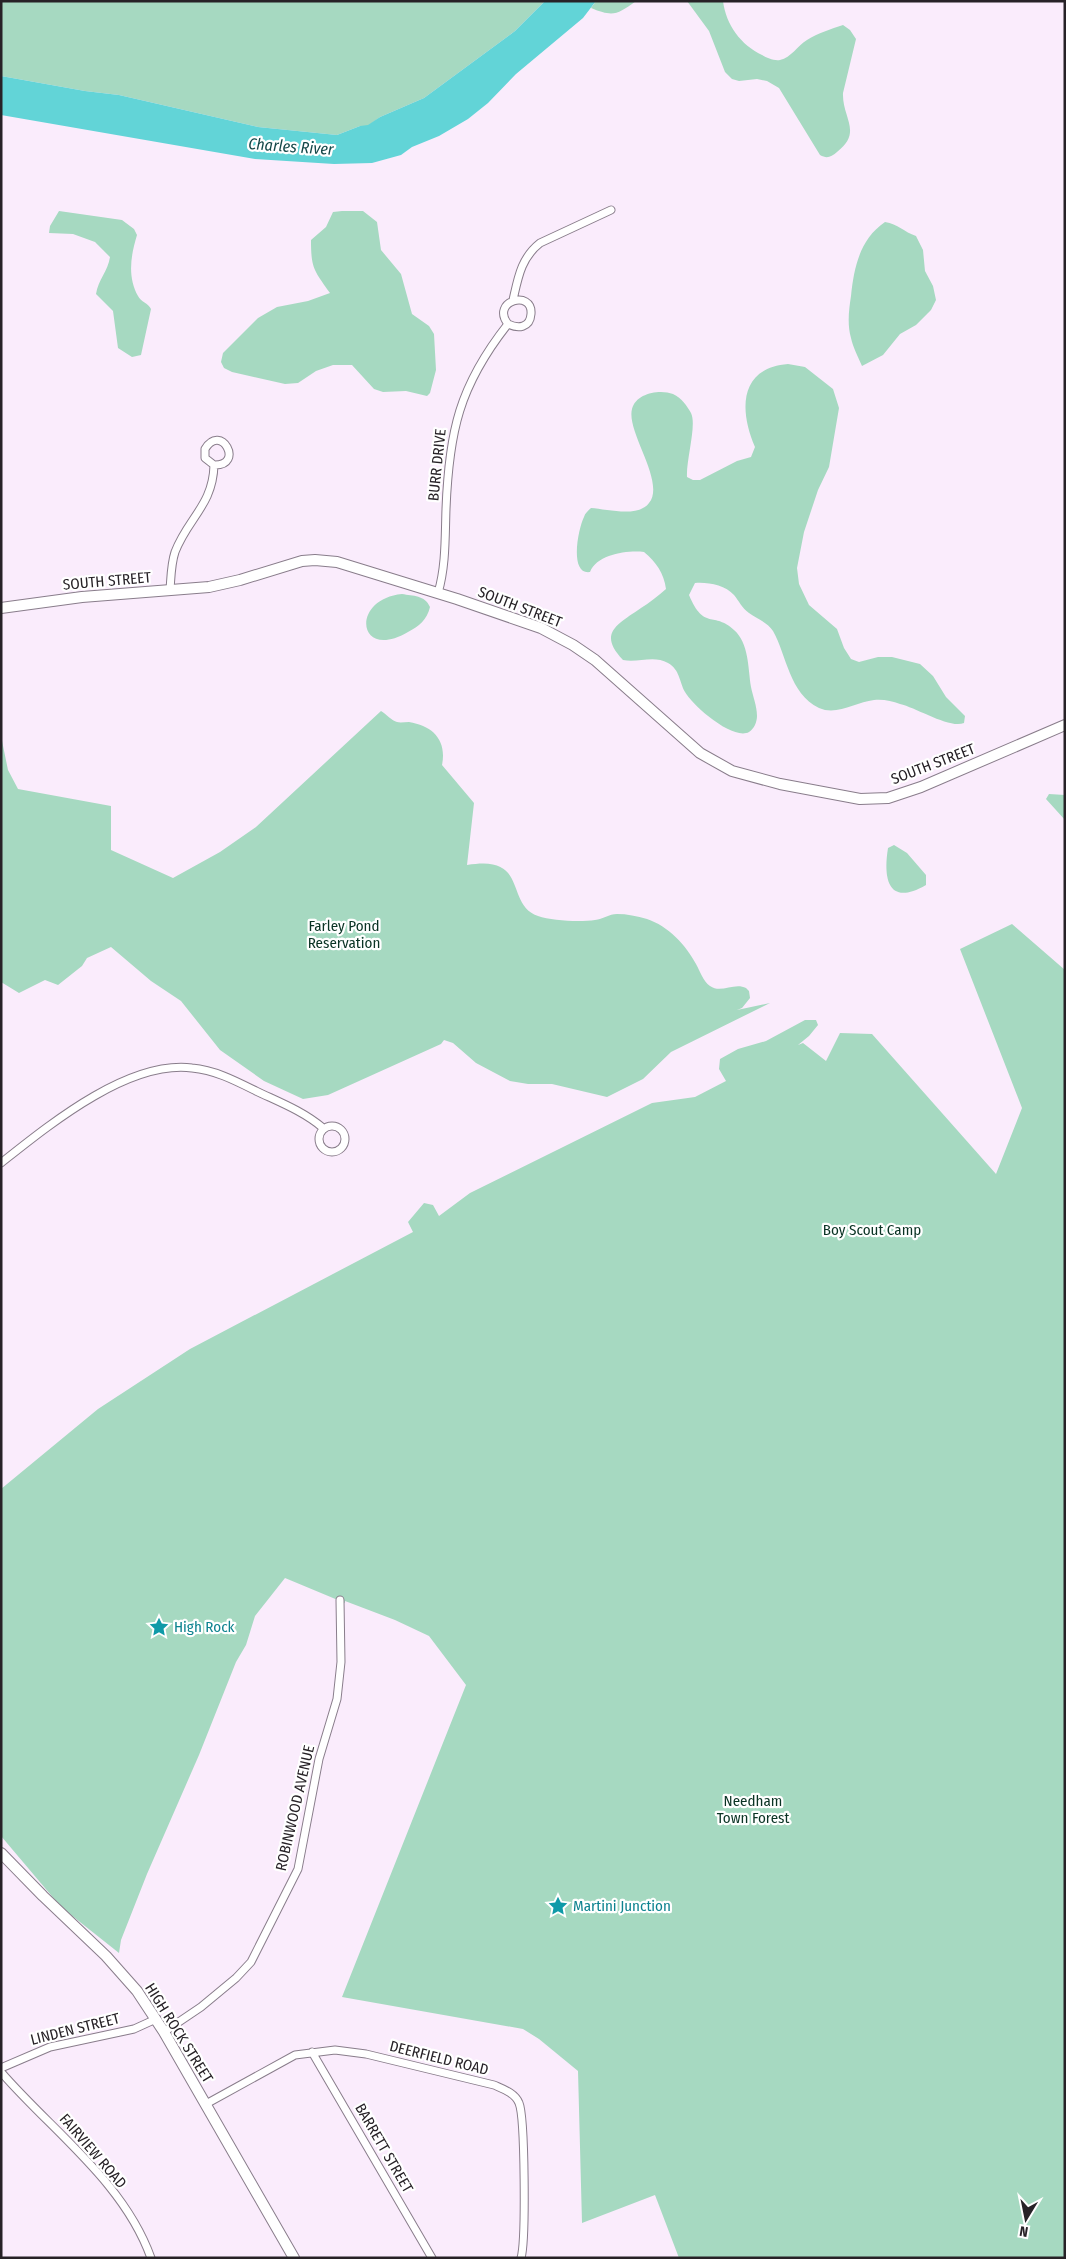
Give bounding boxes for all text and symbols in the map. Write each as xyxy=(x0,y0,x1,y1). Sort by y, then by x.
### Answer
water label: Charles River xyxy=(248,134,335,159)
street label: BURR DRIVE xyxy=(424,428,450,502)
street label: SOUTH STREET xyxy=(62,568,152,594)
street label: SOUTH STREET xyxy=(475,583,565,631)
street label: SOUTH STREET xyxy=(888,740,978,788)
park label: Farley Pond Reservation xyxy=(308,917,380,952)
park label: Boy Scout Camp xyxy=(823,1221,921,1239)
place icon: High Rock xyxy=(148,1616,170,1638)
place label: High Rock xyxy=(174,1618,235,1636)
street label: ROBINWOOD AVENUE xyxy=(272,1743,318,1873)
park label: Needham Town Forest xyxy=(717,1792,789,1827)
place icon: Martini Junction xyxy=(547,1895,569,1917)
place label: Martini Junction xyxy=(573,1897,671,1915)
street label: HIGH ROCK STREET xyxy=(141,1980,217,2086)
street label: LINDEN STREET xyxy=(29,2009,122,2049)
street label: DEERFIELD ROAD xyxy=(388,2037,490,2079)
street label: BARRETT STREET xyxy=(351,2100,417,2196)
street label: FAIRVIEW ROAD xyxy=(56,2110,130,2192)
north arrow xyxy=(1001,2194,1051,2244)
text: N xyxy=(1018,2222,1029,2240)

